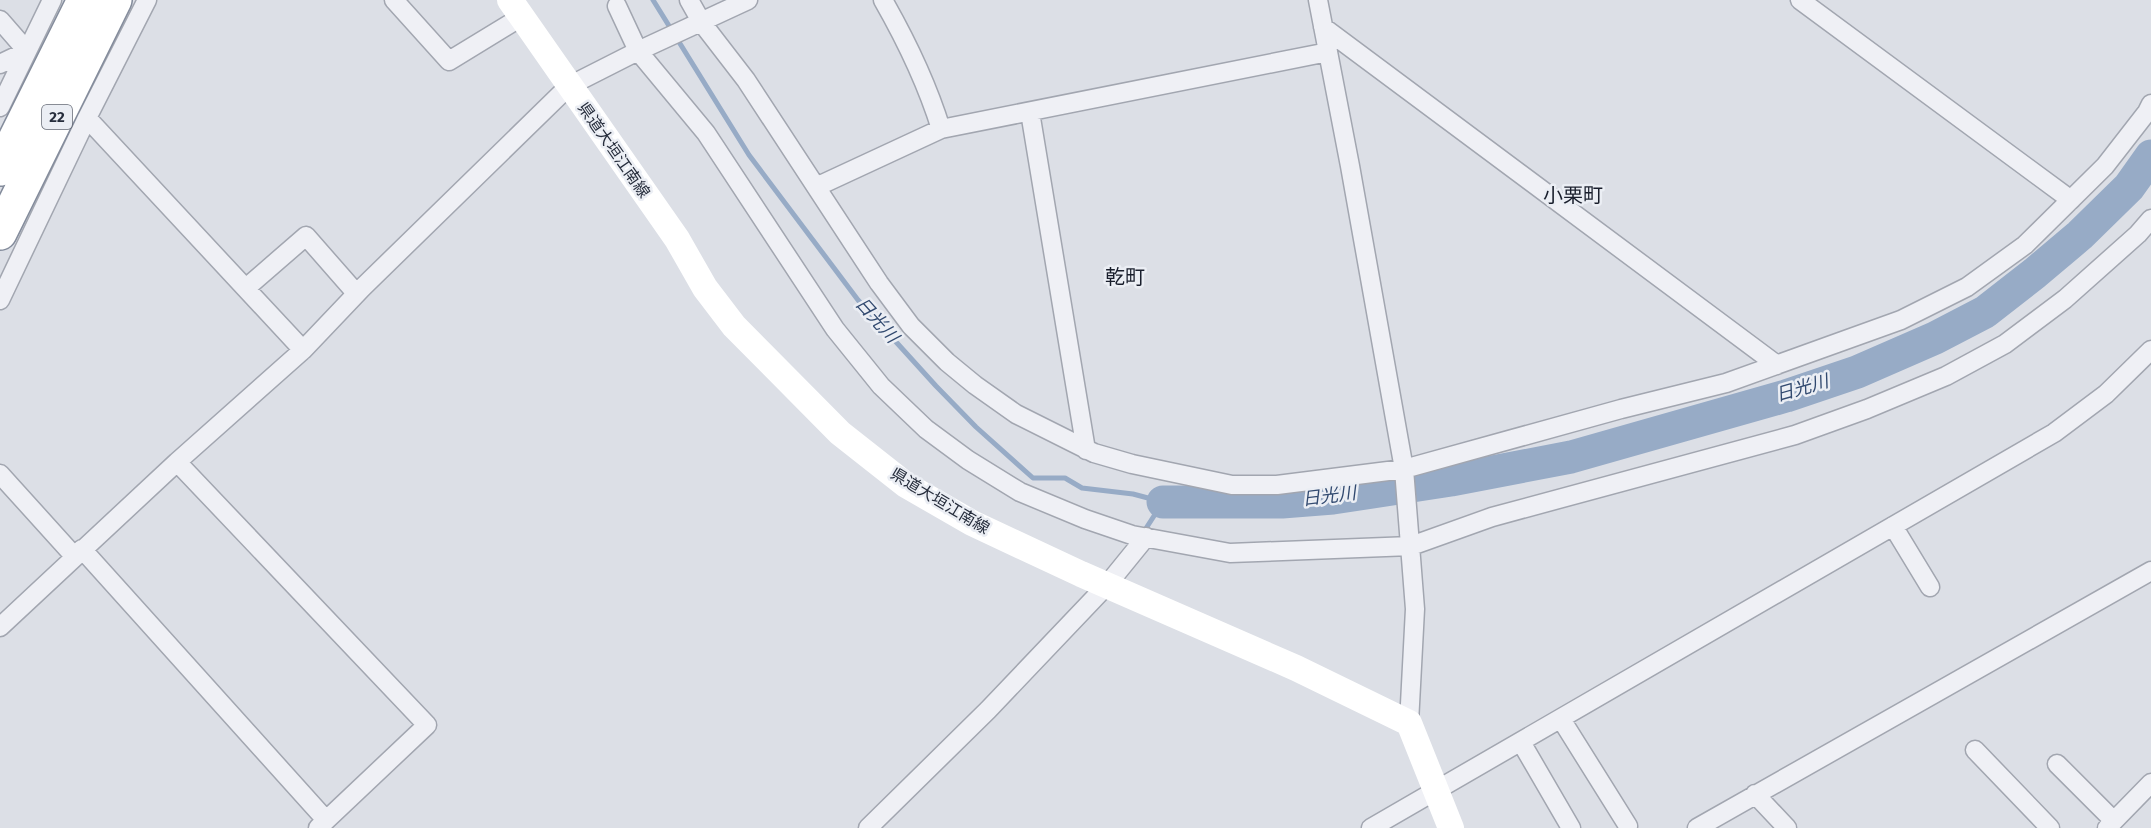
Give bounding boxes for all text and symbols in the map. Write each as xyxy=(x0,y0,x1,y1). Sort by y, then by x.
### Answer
street label: 県道大垣江南線 xyxy=(574,99,654,201)
road number: 22 xyxy=(42,105,72,129)
district label: 小栗町 xyxy=(1543,183,1603,207)
district label: 乾町 xyxy=(1105,265,1145,289)
water label: 日光川 xyxy=(851,293,905,349)
water label: 日光川 xyxy=(1773,369,1833,406)
street label: 県道大垣江南線 xyxy=(887,464,993,538)
water label: 日光川 xyxy=(1301,482,1359,510)

